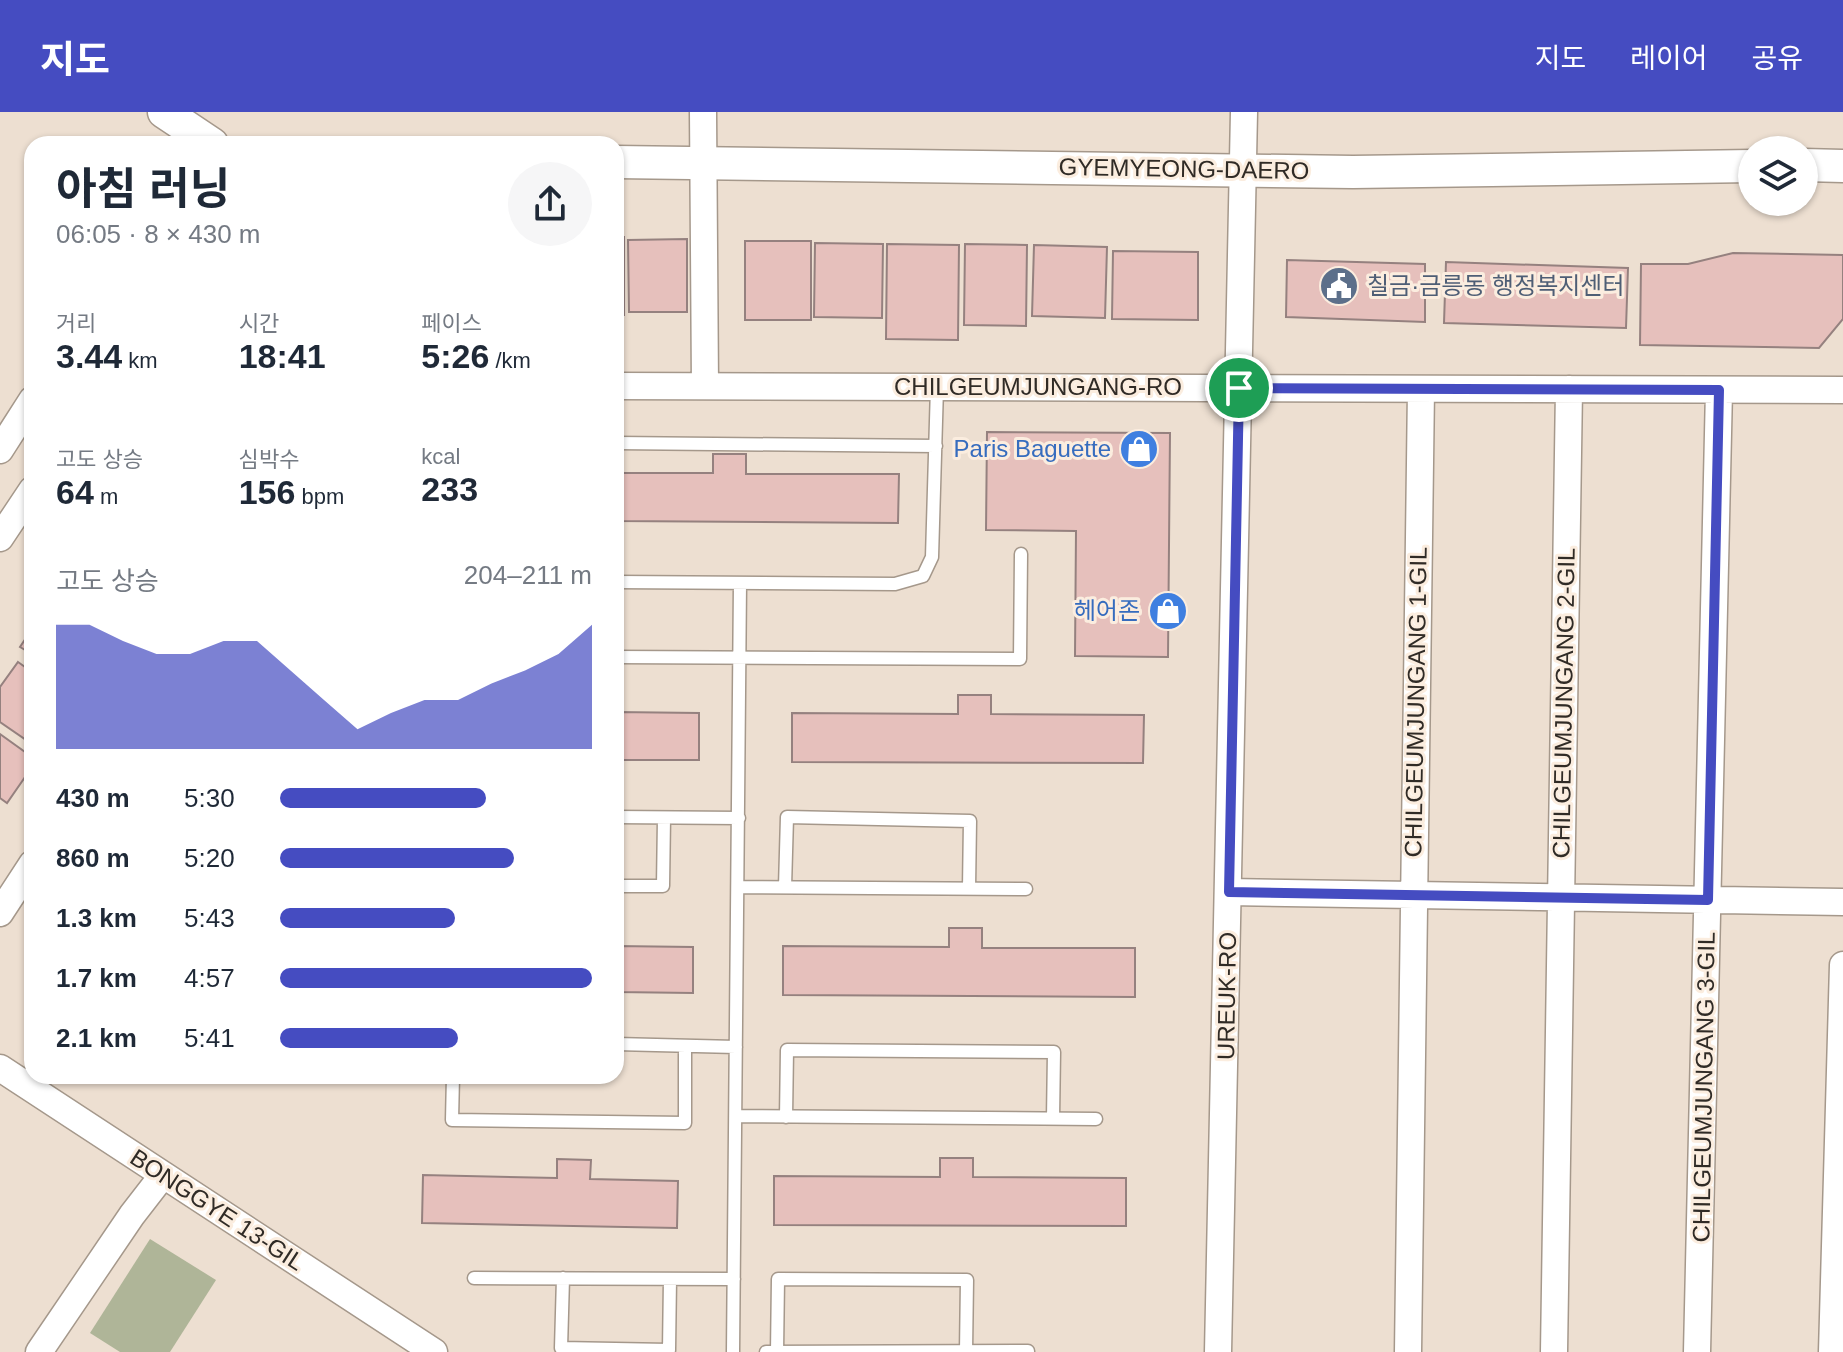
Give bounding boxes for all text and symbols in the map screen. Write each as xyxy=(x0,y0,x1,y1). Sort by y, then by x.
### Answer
text: 지도 xyxy=(40,39,110,81)
text: 지도 xyxy=(1535,43,1586,74)
text: 레이어 xyxy=(1630,43,1707,74)
text: 공유 xyxy=(1751,43,1803,74)
map controls xyxy=(1738,136,1818,216)
button: layers xyxy=(1738,136,1818,216)
street label: GYEMYEONG-DAERO xyxy=(1058,153,1310,184)
button: share xyxy=(508,162,592,246)
text: 아침 러닝 xyxy=(56,164,230,213)
text: 06:05 · 8 × 430 m xyxy=(56,219,261,249)
public building icon: 칠금·금릉동 행정복지센터 xyxy=(1318,265,1360,307)
place label: 칠금·금릉동 행정복지센터 xyxy=(1367,272,1625,299)
text: 거리 xyxy=(56,311,96,336)
text: 시간 xyxy=(239,311,279,336)
text: 페이스 xyxy=(421,311,482,336)
text: 3.44 xyxy=(56,337,122,375)
text: 18:41 xyxy=(239,337,326,375)
text: 5:26 xyxy=(421,337,489,375)
text: km xyxy=(122,348,158,373)
text: /km xyxy=(489,348,531,373)
pin xyxy=(1205,354,1273,422)
icon: arrive xyxy=(1217,366,1261,410)
street label: CHILGEUMJUNGANG-RO xyxy=(894,373,1182,400)
shop icon: Paris Baguette xyxy=(1118,428,1160,470)
place label: Paris Baguette xyxy=(954,435,1111,462)
text: kcal xyxy=(421,444,460,469)
text: 고도 상승 xyxy=(56,447,143,472)
text: 심박수 xyxy=(239,447,299,472)
text: 233 xyxy=(421,470,478,508)
text: 64 xyxy=(56,473,94,511)
text: 156 xyxy=(239,473,295,511)
text: m xyxy=(94,484,118,509)
text: bpm xyxy=(295,484,344,509)
street label: CHILGEUMJUNGANG 1-GIL xyxy=(1399,546,1432,858)
street label: CHILGEUMJUNGANG 2-GIL xyxy=(1547,547,1580,859)
text: 204–211 m xyxy=(464,560,592,590)
text: 고도 상승 xyxy=(56,566,159,596)
shop icon: 헤어존 xyxy=(1147,590,1189,632)
place label: 헤어존 xyxy=(1074,597,1140,624)
text: 430 m xyxy=(56,783,130,813)
text: 5:30 xyxy=(184,783,235,813)
text: 860 m xyxy=(56,843,130,873)
text: 5:20 xyxy=(184,843,235,873)
text: 1.3 km xyxy=(56,903,137,933)
text: 5:43 xyxy=(184,903,235,933)
street label: CHILGEUMJUNGANG 3-GIL xyxy=(1687,931,1720,1243)
street label: UREUK-RO xyxy=(1212,932,1241,1060)
text: 1.7 km xyxy=(56,963,137,993)
text: 4:57 xyxy=(184,963,235,993)
text: 2.1 km xyxy=(56,1023,137,1053)
text: 5:41 xyxy=(184,1023,235,1053)
street label: BONGGYE 13-GIL xyxy=(125,1143,309,1276)

